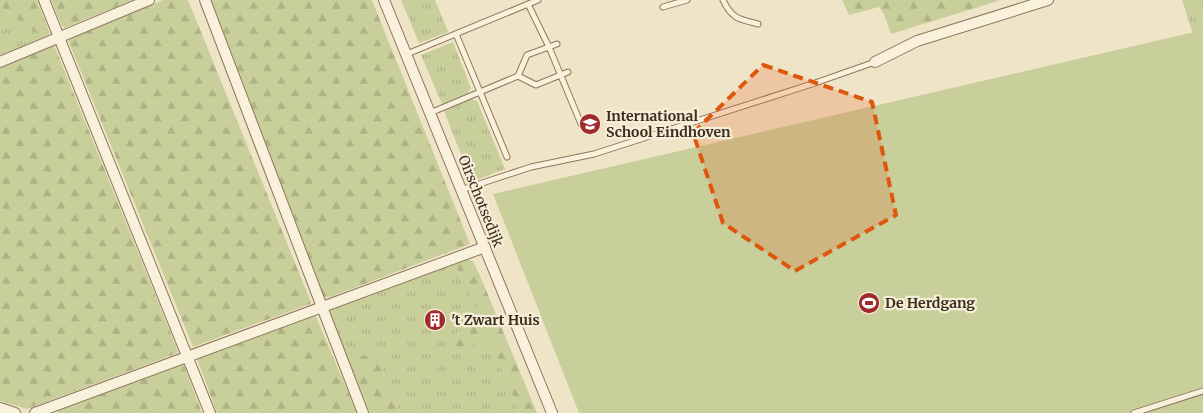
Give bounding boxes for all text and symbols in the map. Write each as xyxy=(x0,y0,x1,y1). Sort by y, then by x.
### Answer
place label: International School Eindhoven xyxy=(606,107,731,141)
school or university icon: International School Eindhoven xyxy=(578,112,602,136)
street label: Oirschotsedijk xyxy=(454,152,508,250)
sports icon: De Herdgang xyxy=(857,291,881,315)
place label: De Herdgang xyxy=(885,294,975,312)
building icon: 't Zwart Huis xyxy=(423,308,447,332)
place label: 't Zwart Huis xyxy=(451,311,540,329)

